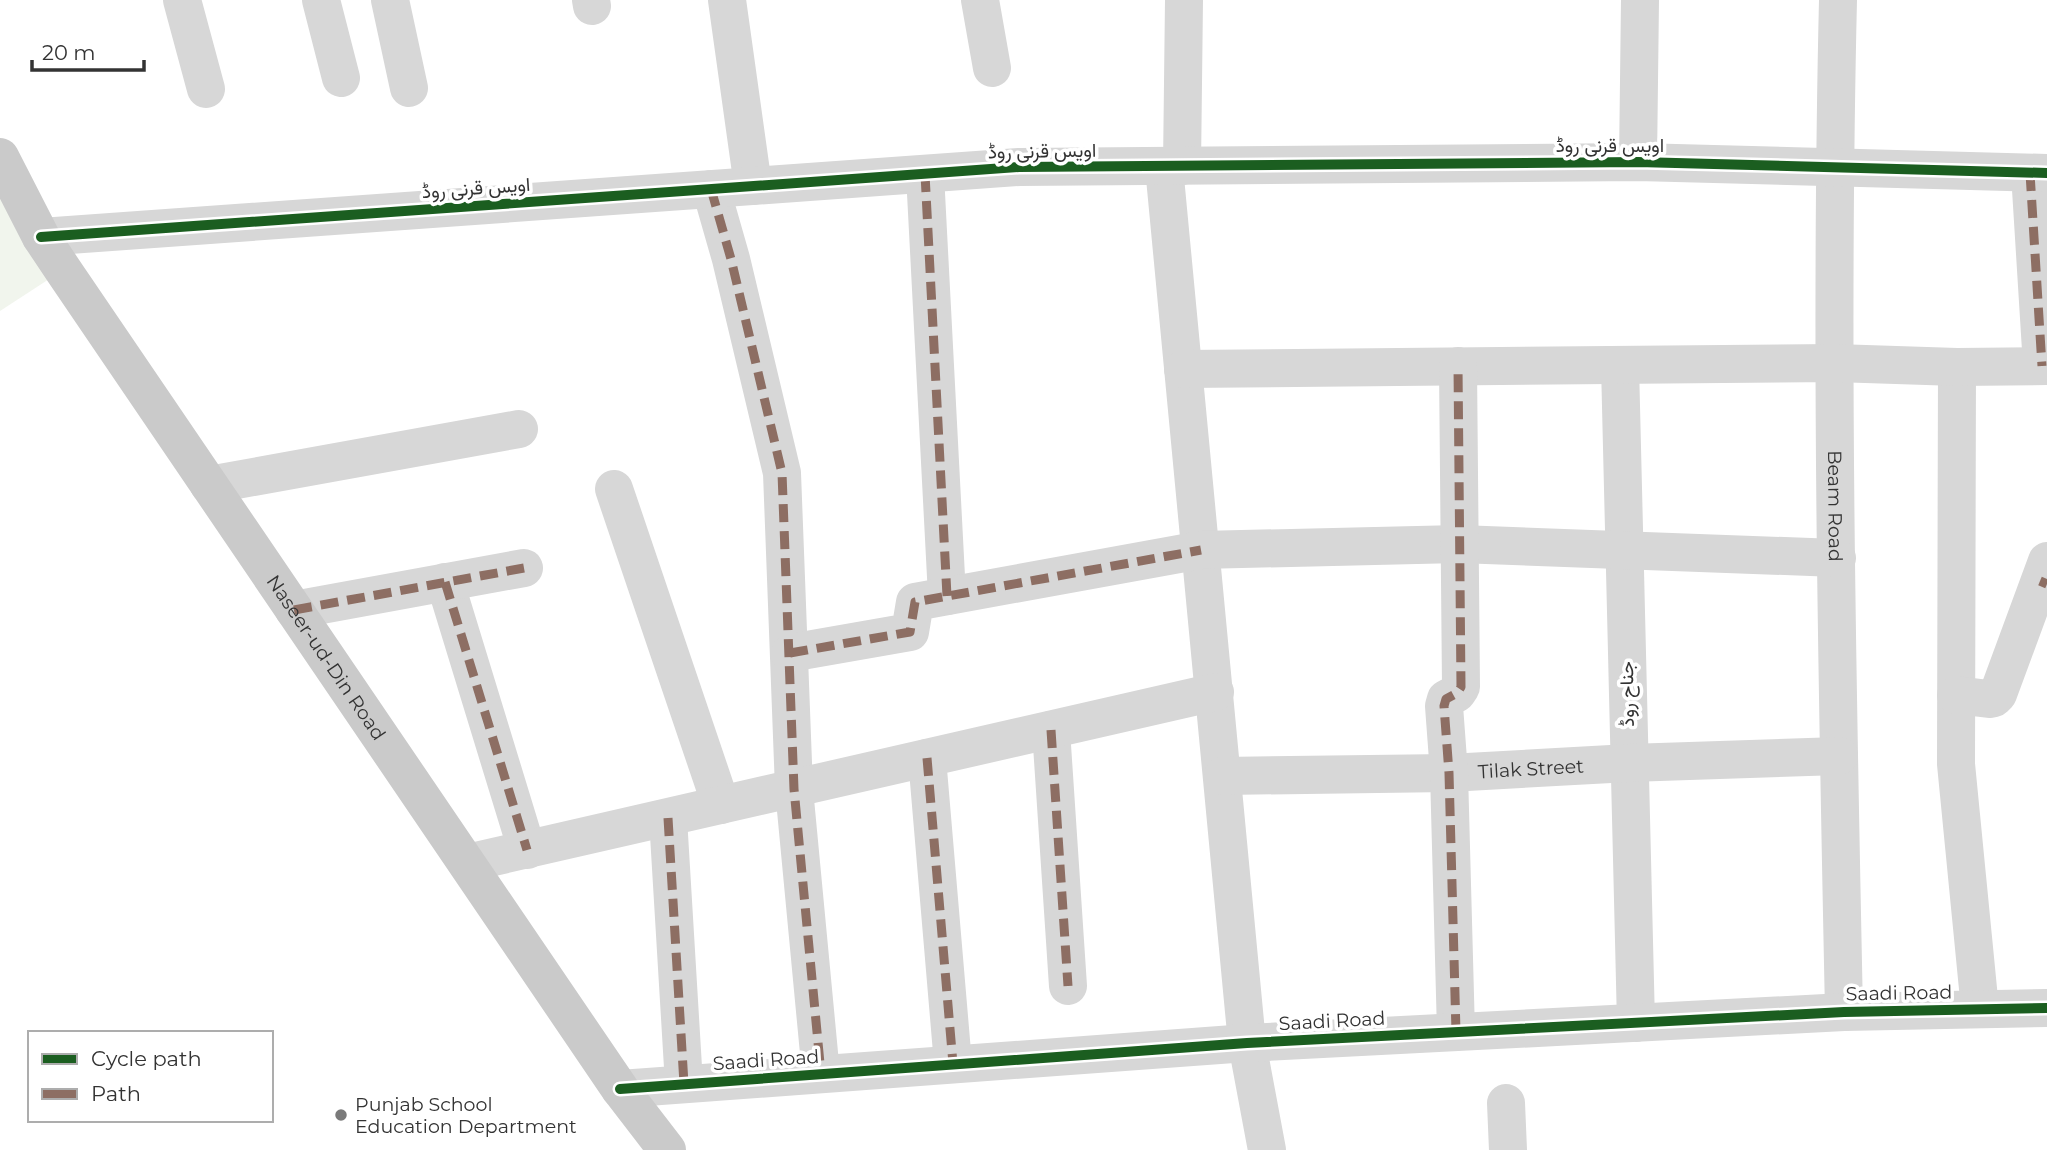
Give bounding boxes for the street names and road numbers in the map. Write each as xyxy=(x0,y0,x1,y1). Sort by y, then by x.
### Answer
street label: اویس قرنی روڈ xyxy=(1556,134,1664,157)
street label: اویس قرنی روڈ xyxy=(988,139,1096,163)
street label: اویس قرنی روڈ xyxy=(421,173,531,203)
street label: Beam Road xyxy=(1823,450,1847,562)
street label: Naseer-ud-Din Road xyxy=(262,570,391,744)
street label: جناح روڈ xyxy=(1615,661,1640,727)
street label: Tilak Street xyxy=(1477,754,1585,783)
street label: Saadi Road xyxy=(1845,981,1953,1005)
street label: Saadi Road xyxy=(1278,1007,1386,1035)
street label: Saadi Road xyxy=(712,1045,820,1075)

